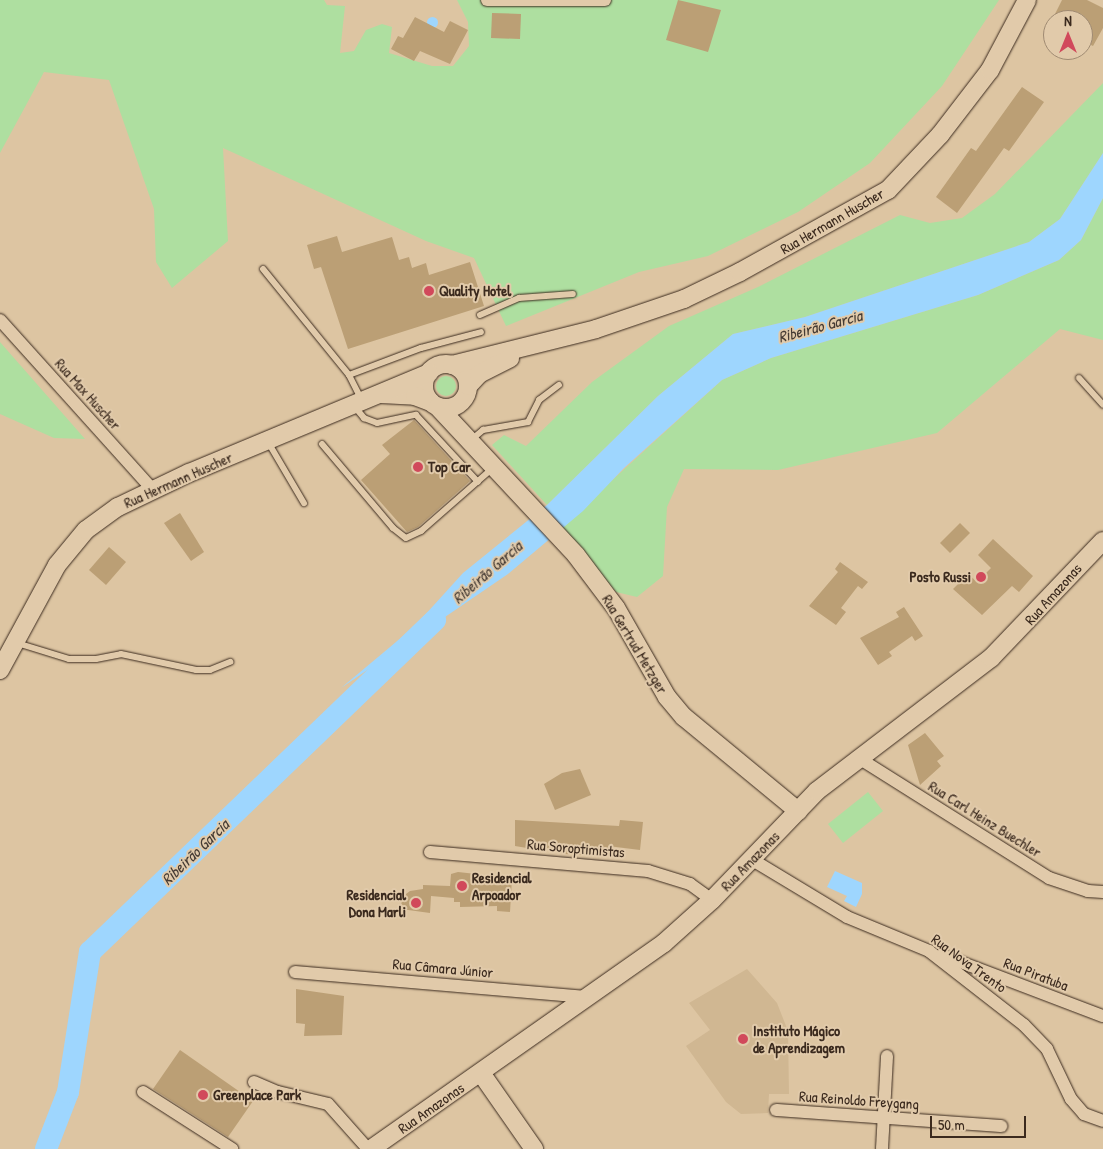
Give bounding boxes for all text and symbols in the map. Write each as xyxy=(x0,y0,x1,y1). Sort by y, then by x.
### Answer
north arrow xyxy=(1043,10,1093,60)
text: N xyxy=(1064,11,1072,30)
street label: Rua Hermann Huscher xyxy=(777,184,887,258)
place label: Quality Hotel xyxy=(439,282,511,300)
marker: Quality Hotel xyxy=(423,285,435,297)
water label: Ribeirão Garcia xyxy=(776,306,864,346)
street label: Rua Max Huscher xyxy=(51,355,125,433)
street label: Rua Hermann Huscher xyxy=(121,448,235,512)
place label: Top Car xyxy=(428,458,471,476)
marker: Top Car xyxy=(412,461,424,473)
water label: Ribeirão Garcia xyxy=(448,537,526,607)
street label: Rua Amazonas xyxy=(1021,560,1085,628)
place label: Posto Russi xyxy=(910,568,971,586)
marker: Posto Russi xyxy=(975,571,987,583)
street label: Rua Gertrud Metzger xyxy=(598,591,672,697)
street label: Rua Carl Heinz Buechler xyxy=(925,777,1045,861)
water label: Ribeirão Garcia xyxy=(157,815,233,889)
street label: Rua Amazonas xyxy=(717,827,783,895)
street label: Rua Soroptimistas xyxy=(526,835,626,861)
place label: Residencial Arpoador xyxy=(472,868,532,903)
marker: Residencial Arpoador xyxy=(456,880,468,892)
place label: Residencial Dona Marli xyxy=(346,885,406,920)
marker: Residencial Dona Marli xyxy=(410,897,422,909)
street label: Rua Nova Trento xyxy=(928,930,1010,996)
street label: Rua Piratuba xyxy=(1001,953,1071,995)
street label: Rua Câmara Júnior xyxy=(392,955,494,981)
place label: Instituto Mágico de Aprendizagem xyxy=(753,1021,845,1056)
marker: Instituto Mágico de Aprendizagem xyxy=(737,1033,749,1045)
street label: Rua Amazonas xyxy=(395,1079,467,1137)
place label: Greenplace Park xyxy=(213,1086,301,1104)
street label: Rua Reinoldo Freygang xyxy=(798,1087,920,1113)
marker: Greenplace Park xyxy=(197,1089,209,1101)
scale bar xyxy=(933,1106,1029,1138)
text: 50 m xyxy=(938,1114,965,1135)

